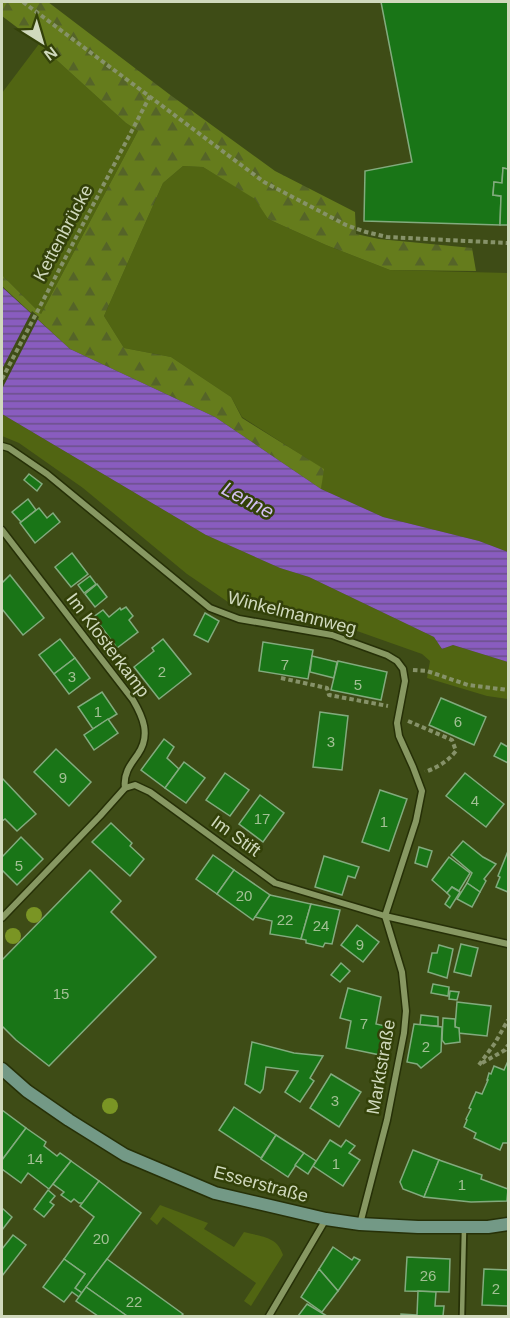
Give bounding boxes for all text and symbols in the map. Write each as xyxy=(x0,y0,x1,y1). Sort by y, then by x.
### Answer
north arrow xyxy=(12,12,72,72)
text: N xyxy=(41,43,60,64)
street label: Kettenbrücke xyxy=(29,181,97,285)
water label: Lenne xyxy=(218,477,278,523)
street label: Winkelmannweg xyxy=(226,587,358,639)
street label: Im Klosterkamp xyxy=(62,589,154,701)
house number: 7 xyxy=(281,656,289,673)
house number: 2 xyxy=(158,663,166,680)
house number: 3 xyxy=(68,668,76,685)
house number: 5 xyxy=(354,676,362,693)
house number: 1 xyxy=(94,703,102,720)
house number: 6 xyxy=(454,713,462,730)
house number: 3 xyxy=(327,733,335,750)
house number: 9 xyxy=(59,769,67,786)
house number: 4 xyxy=(471,792,479,809)
house number: 17 xyxy=(254,810,270,827)
street label: Im Stift xyxy=(207,811,265,861)
house number: 1 xyxy=(380,813,388,830)
house number: 5 xyxy=(15,857,23,874)
house number: 20 xyxy=(236,887,252,904)
house number: 22 xyxy=(277,911,293,928)
house number: 24 xyxy=(313,917,329,934)
house number: 9 xyxy=(356,936,364,953)
house number: 15 xyxy=(53,985,69,1002)
house number: 7 xyxy=(360,1015,368,1032)
street label: Marktstraße xyxy=(363,1018,399,1116)
house number: 2 xyxy=(422,1038,430,1055)
house number: 3 xyxy=(331,1092,339,1109)
house number: 14 xyxy=(27,1150,43,1167)
house number: 1 xyxy=(332,1155,340,1172)
street label: Esserstraße xyxy=(212,1162,310,1206)
house number: 1 xyxy=(458,1176,466,1193)
house number: 20 xyxy=(93,1230,109,1247)
house number: 26 xyxy=(420,1267,436,1284)
house number: 2 xyxy=(492,1280,500,1297)
house number: 22 xyxy=(126,1293,142,1310)

